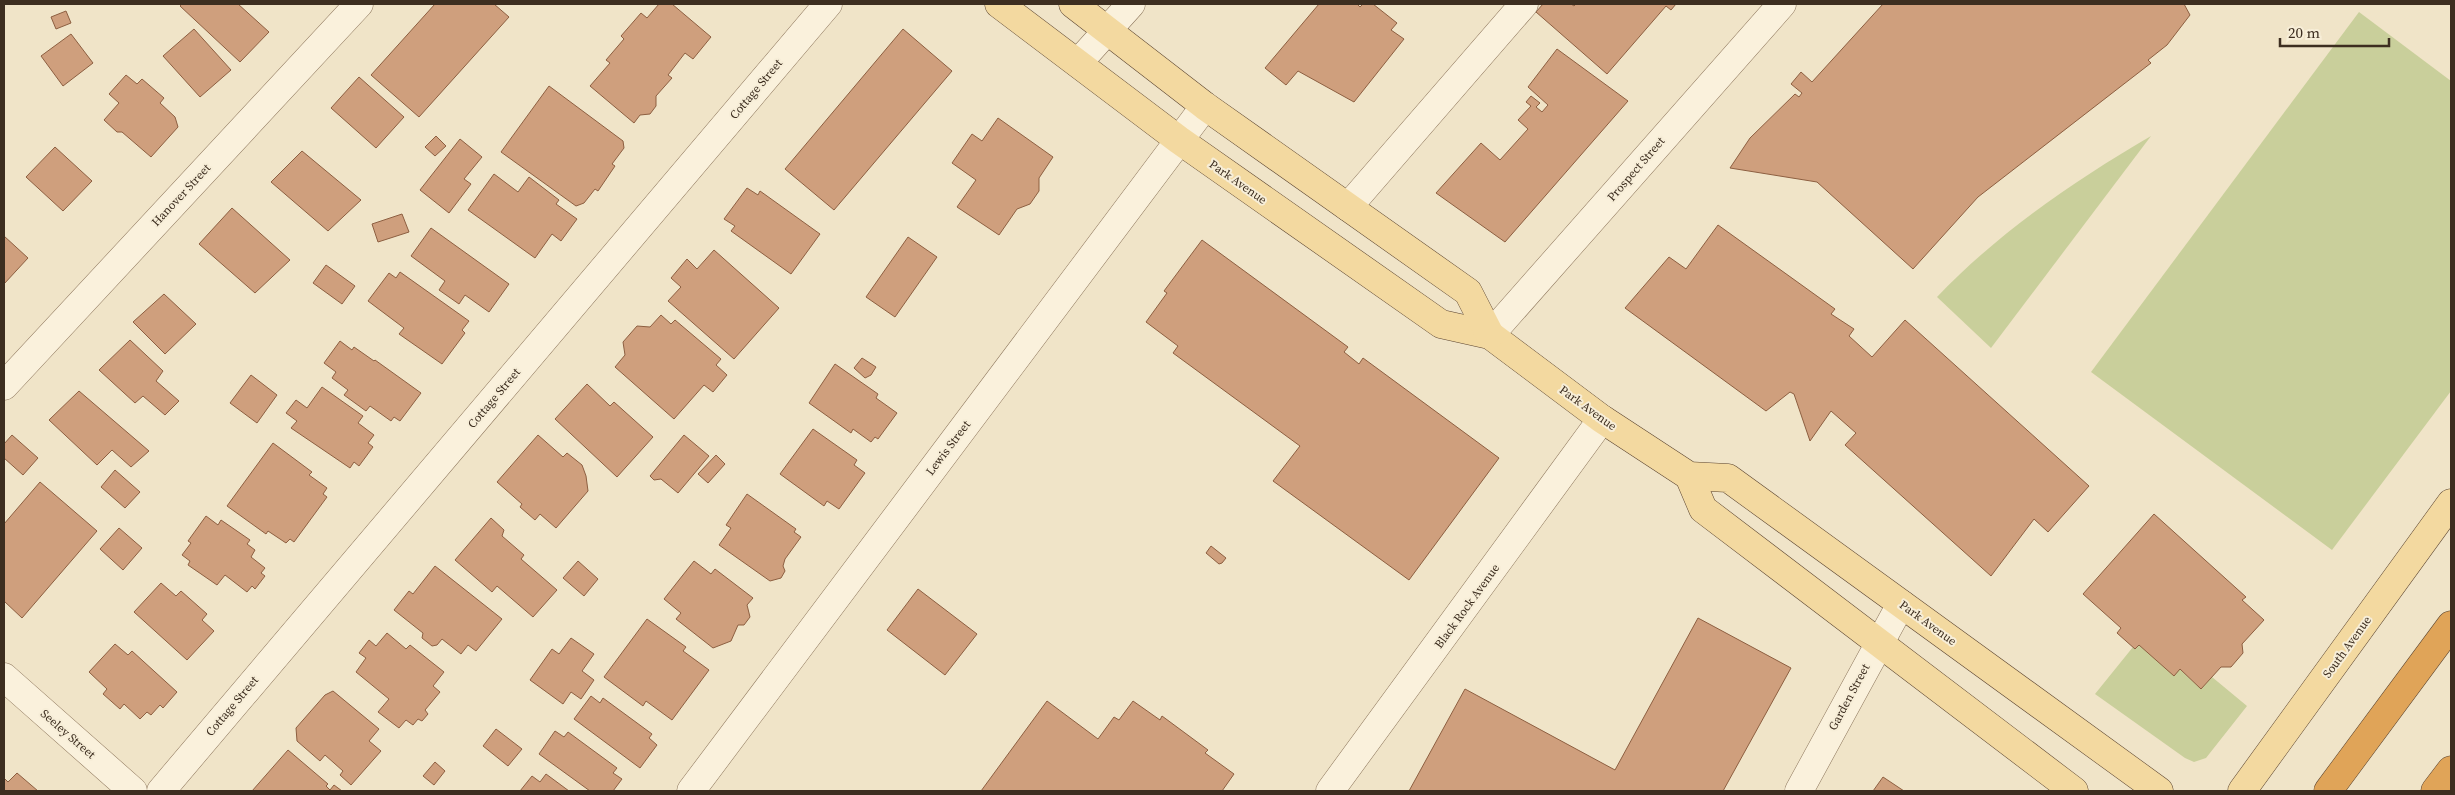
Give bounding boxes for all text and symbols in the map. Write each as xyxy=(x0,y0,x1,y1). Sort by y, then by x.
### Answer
scale bar xyxy=(2280,15,2389,47)
text: 20 m xyxy=(2288,22,2320,43)
street label: Cottage Street xyxy=(726,55,786,122)
street label: Prospect Street xyxy=(1604,133,1668,205)
street label: Park Avenue xyxy=(1206,156,1270,208)
street label: Hanover Street xyxy=(148,160,214,230)
street label: Cottage Street xyxy=(464,364,524,431)
street label: Park Avenue xyxy=(1556,382,1620,434)
street label: Lewis Street xyxy=(922,417,974,479)
street label: Black Rock Avenue xyxy=(1431,561,1503,651)
street label: Park Avenue xyxy=(1896,597,1960,649)
street label: South Avenue xyxy=(2319,613,2375,681)
street label: Garden Street xyxy=(1825,661,1873,733)
street label: Cottage Street xyxy=(202,672,262,739)
street label: Seeley Street xyxy=(37,706,99,762)

